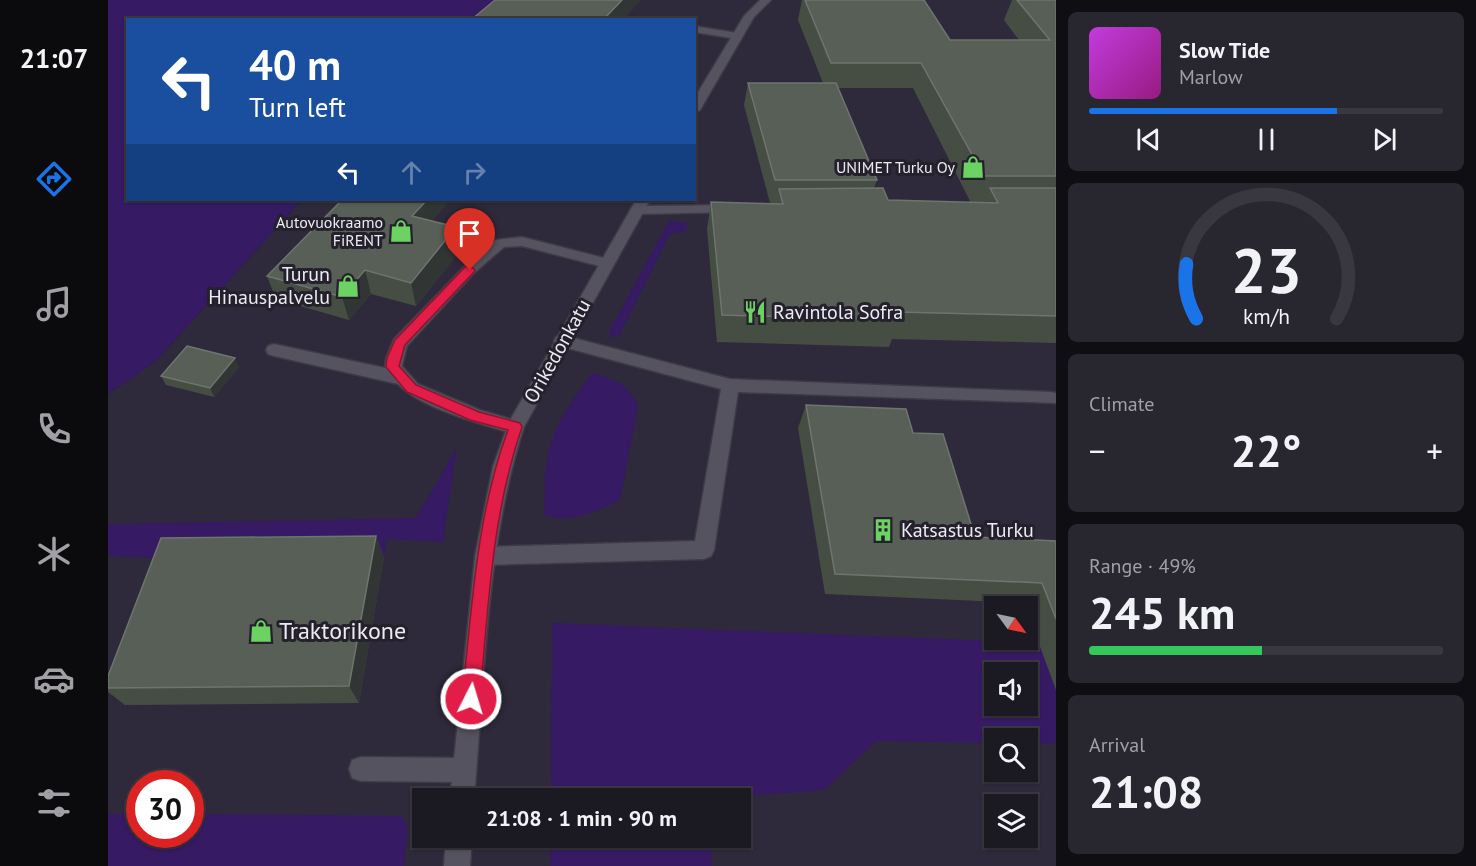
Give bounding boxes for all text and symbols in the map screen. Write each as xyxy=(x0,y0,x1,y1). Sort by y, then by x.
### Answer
text: Slow Tide xyxy=(1179,36,1270,64)
text: 40 m xyxy=(249,37,341,92)
text: 21:07 xyxy=(20,41,88,75)
icon: left xyxy=(150,42,228,120)
text: Marlow xyxy=(1179,64,1243,90)
text: Turn left xyxy=(249,90,346,124)
icon: previous xyxy=(1132,123,1165,156)
icon: pause xyxy=(1250,123,1283,156)
icon: next xyxy=(1368,123,1401,156)
shop icon: UNIMET Turku Oy xyxy=(960,154,986,180)
icon: left xyxy=(332,156,365,189)
icon: ahead xyxy=(395,156,428,189)
icon: right xyxy=(458,156,491,189)
place label: UNIMET Turku Oy xyxy=(836,157,956,177)
icon: directions xyxy=(33,158,75,200)
pin xyxy=(444,208,495,270)
place label: Autovuokraamo FiRENT xyxy=(276,212,383,250)
icon: arrive xyxy=(453,217,486,250)
shop icon: Autovuokraamo FiRENT xyxy=(388,218,414,244)
text: 23 xyxy=(1231,229,1301,310)
place label: Turun Hinauspalvelu xyxy=(208,261,330,310)
shop icon: Turun Hinauspalvelu xyxy=(335,273,361,299)
icon: music xyxy=(33,283,75,325)
street label: Orikedonkatu xyxy=(518,294,596,408)
restaurant icon: Ravintola Sofra xyxy=(742,299,768,325)
place label: Ravintola Sofra xyxy=(773,299,903,325)
text: km/h xyxy=(1242,303,1289,331)
text: Climate xyxy=(1089,391,1155,417)
icon: phone xyxy=(33,408,75,450)
text: 22° xyxy=(1231,421,1301,479)
text: − xyxy=(1089,429,1106,472)
text: + xyxy=(1426,429,1443,472)
building icon: Katsastus Turku xyxy=(870,517,896,543)
place label: Katsastus Turku xyxy=(901,517,1034,543)
icon: climate xyxy=(33,533,75,575)
text: Range · 49% xyxy=(1089,553,1196,579)
text: 245 km xyxy=(1089,583,1235,641)
north arrow xyxy=(984,596,1038,650)
map controls xyxy=(984,596,1038,848)
place label: Traktorikone xyxy=(279,615,406,646)
shop icon: Traktorikone xyxy=(248,618,274,644)
icon: car xyxy=(33,658,75,700)
button: sound xyxy=(984,662,1038,716)
position arrow xyxy=(439,667,503,731)
button: search xyxy=(984,728,1038,782)
text: Arrival xyxy=(1089,732,1145,758)
text: 21:08 xyxy=(1089,762,1203,820)
speed limit sign: 30 xyxy=(126,770,204,848)
icon: filters xyxy=(33,782,75,824)
button: layers xyxy=(984,794,1038,848)
text: 21:08 · 1 min · 90 m xyxy=(486,804,677,832)

